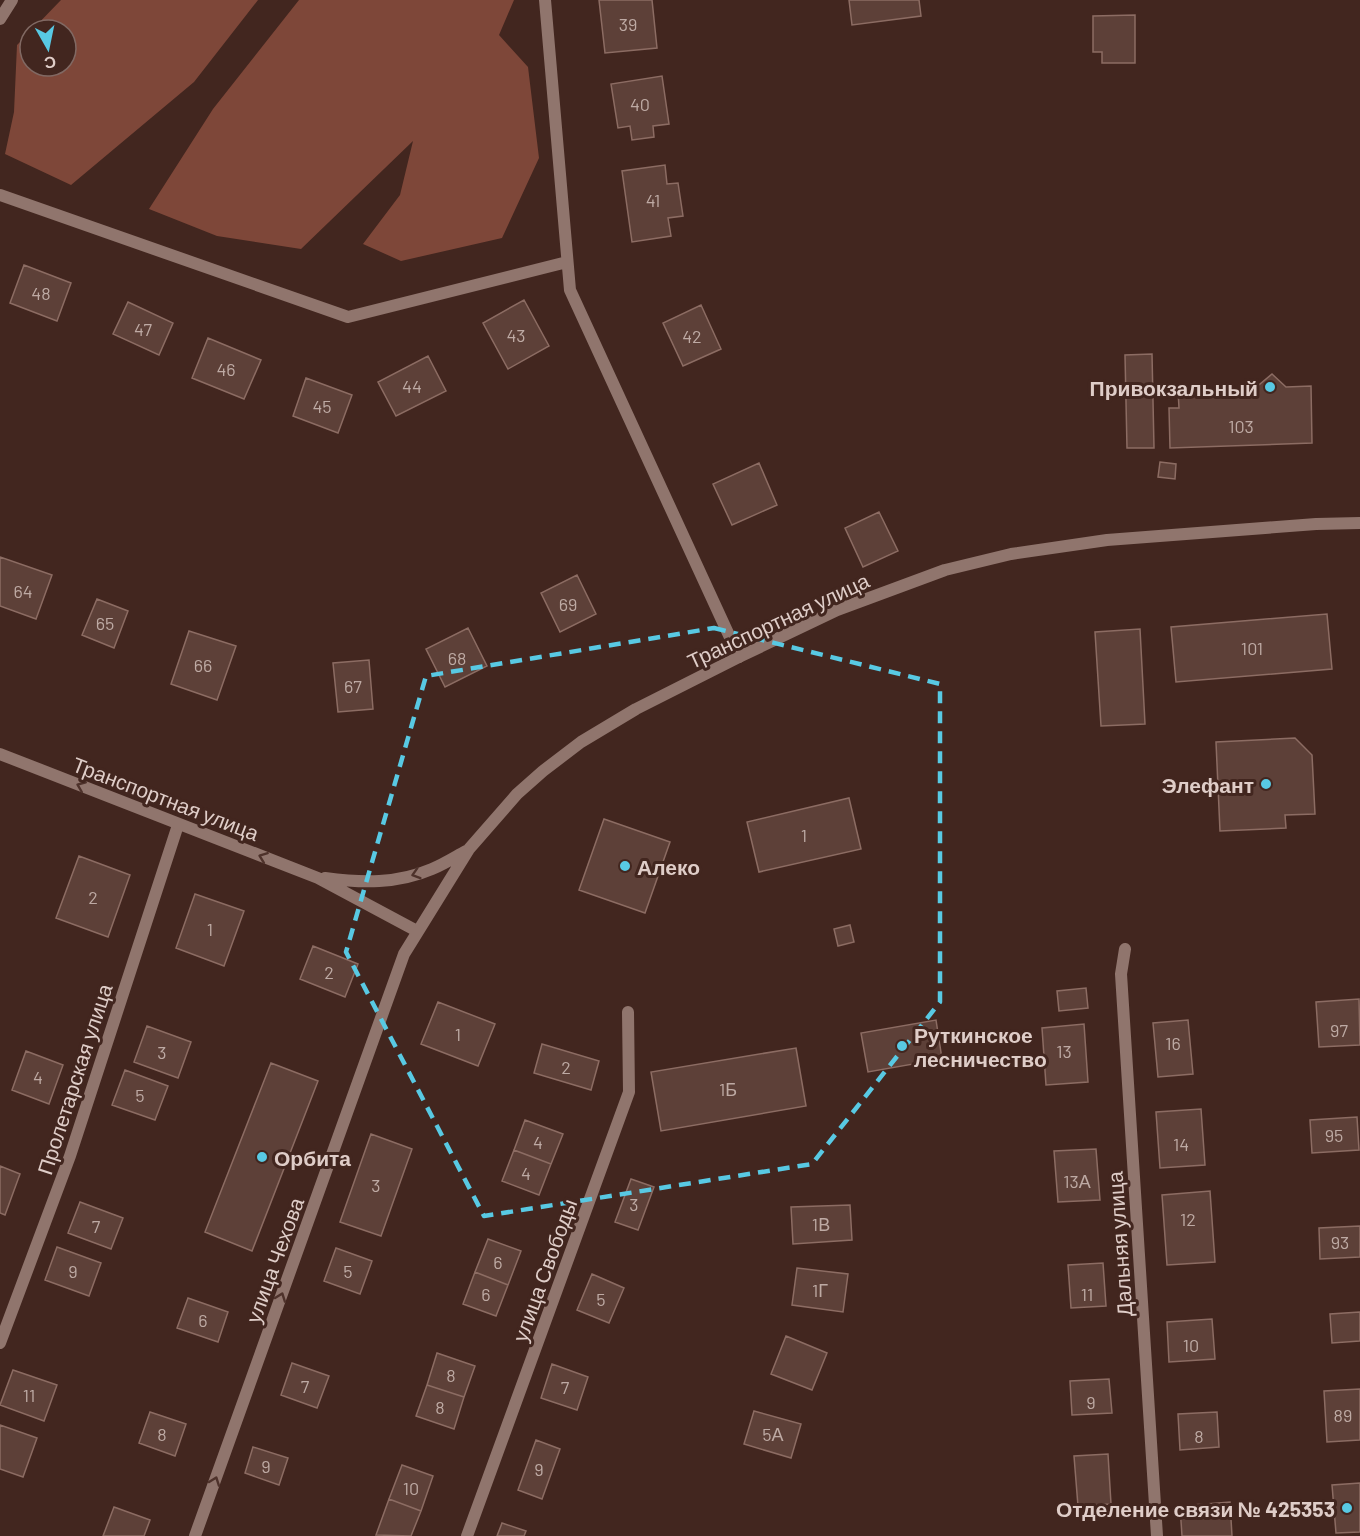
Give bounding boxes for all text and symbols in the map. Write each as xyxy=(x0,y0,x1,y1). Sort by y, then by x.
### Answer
house number: 39 xyxy=(619,13,637,35)
north arrow xyxy=(18,18,78,78)
text: С xyxy=(43,53,58,74)
house number: 40 xyxy=(630,93,650,115)
house number: 41 xyxy=(646,189,660,211)
house number: 48 xyxy=(31,282,51,304)
house number: 47 xyxy=(134,318,152,340)
house number: 43 xyxy=(506,324,526,346)
house number: 42 xyxy=(682,325,702,347)
house number: 46 xyxy=(216,358,236,380)
house number: 44 xyxy=(402,375,422,397)
place label: Привокзальный xyxy=(1090,375,1258,400)
marker: Привокзальный xyxy=(1263,380,1277,394)
house number: 45 xyxy=(312,395,332,417)
house number: 103 xyxy=(1228,415,1254,437)
street label: Транспортная улица xyxy=(683,567,873,673)
house number: 64 xyxy=(13,580,33,602)
house number: 69 xyxy=(559,593,577,615)
house number: 65 xyxy=(96,612,114,634)
house number: 101 xyxy=(1241,637,1263,659)
house number: 68 xyxy=(448,647,466,669)
house number: 66 xyxy=(194,654,212,676)
house number: 67 xyxy=(344,675,362,697)
street label: Транспортная улица xyxy=(69,751,263,845)
place label: Элефант xyxy=(1162,772,1254,797)
marker: Элефант xyxy=(1259,777,1273,791)
one-way arrow xyxy=(76,781,87,793)
house number: 1 xyxy=(801,824,807,846)
one-way arrow xyxy=(258,852,269,864)
place label: Алеко xyxy=(637,854,700,879)
marker: Алеко xyxy=(618,859,632,873)
one-way arrow xyxy=(411,867,422,879)
house number: 2 xyxy=(88,886,98,908)
house number: 1 xyxy=(207,918,213,940)
house number: 2 xyxy=(324,961,334,983)
street label: Пролетарская улица xyxy=(31,980,117,1178)
house number: 97 xyxy=(1330,1019,1348,1041)
place label: Руткинское лесничество xyxy=(914,1022,1047,1071)
house number: 1 xyxy=(455,1023,461,1045)
house number: 16 xyxy=(1165,1032,1181,1054)
marker: Руткинское лесничество xyxy=(895,1039,909,1053)
house number: 13 xyxy=(1056,1040,1072,1062)
house number: 3 xyxy=(157,1041,167,1063)
house number: 2 xyxy=(561,1056,571,1078)
house number: 4 xyxy=(33,1066,43,1088)
house number: 1Б xyxy=(719,1078,737,1100)
house number: 5 xyxy=(135,1084,145,1106)
house number: 95 xyxy=(1325,1124,1343,1146)
house number: 4 xyxy=(533,1131,543,1153)
house number: 14 xyxy=(1173,1133,1189,1155)
place label: Орбита xyxy=(274,1145,351,1170)
marker: Орбита xyxy=(255,1150,269,1164)
house number: 4 xyxy=(521,1162,531,1184)
house number: 13А xyxy=(1063,1170,1091,1192)
street label: Дальняя улица xyxy=(1101,1170,1137,1317)
house number: 3 xyxy=(371,1174,381,1196)
house number: 3 xyxy=(629,1193,639,1215)
street label: улица Чехова xyxy=(240,1194,308,1326)
street label: улица Свободы xyxy=(507,1195,581,1345)
house number: 12 xyxy=(1180,1208,1196,1230)
house number: 1В xyxy=(812,1213,830,1235)
house number: 7 xyxy=(92,1215,101,1237)
house number: 93 xyxy=(1331,1231,1349,1253)
house number: 6 xyxy=(493,1251,503,1273)
house number: 9 xyxy=(68,1260,78,1282)
house number: 5 xyxy=(343,1260,353,1282)
house number: 1Г xyxy=(812,1279,828,1301)
house number: 6 xyxy=(481,1283,491,1305)
house number: 11 xyxy=(1081,1283,1093,1305)
house number: 5 xyxy=(596,1288,606,1310)
one-way arrow xyxy=(273,1293,286,1303)
house number: 6 xyxy=(198,1309,208,1331)
house number: 10 xyxy=(1183,1334,1199,1356)
house number: 8 xyxy=(446,1364,456,1386)
house number: 7 xyxy=(301,1375,310,1397)
house number: 7 xyxy=(561,1376,570,1398)
house number: 11 xyxy=(23,1384,35,1406)
house number: 9 xyxy=(1086,1391,1096,1413)
house number: 8 xyxy=(435,1396,445,1418)
house number: 89 xyxy=(1334,1404,1352,1426)
house number: 8 xyxy=(157,1423,167,1445)
house number: 5А xyxy=(762,1423,784,1445)
house number: 8 xyxy=(1194,1425,1204,1447)
house number: 9 xyxy=(261,1455,271,1477)
house number: 9 xyxy=(534,1458,544,1480)
one-way arrow xyxy=(207,1476,220,1487)
house number: 10 xyxy=(403,1477,419,1499)
place label: Отделение связи № 425353 xyxy=(1056,1496,1335,1521)
marker: Отделение связи № 425353 xyxy=(1340,1501,1354,1515)

